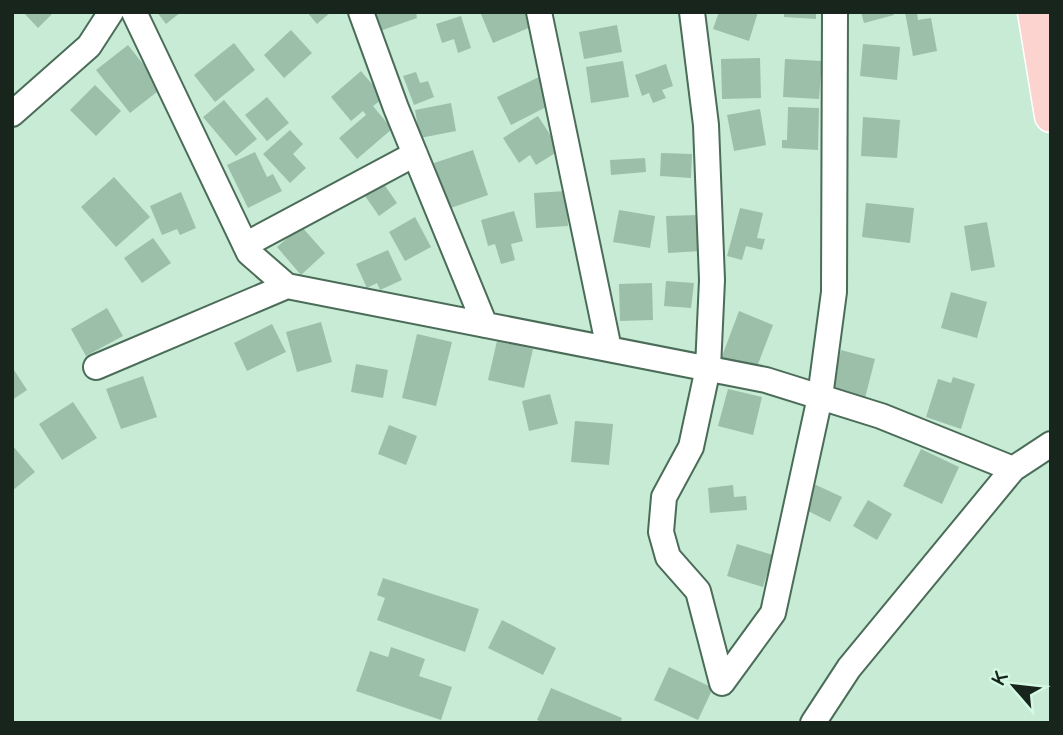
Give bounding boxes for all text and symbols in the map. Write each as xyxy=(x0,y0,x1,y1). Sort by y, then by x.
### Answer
north arrow xyxy=(979,651,1049,721)
text: K xyxy=(987,667,1013,689)

